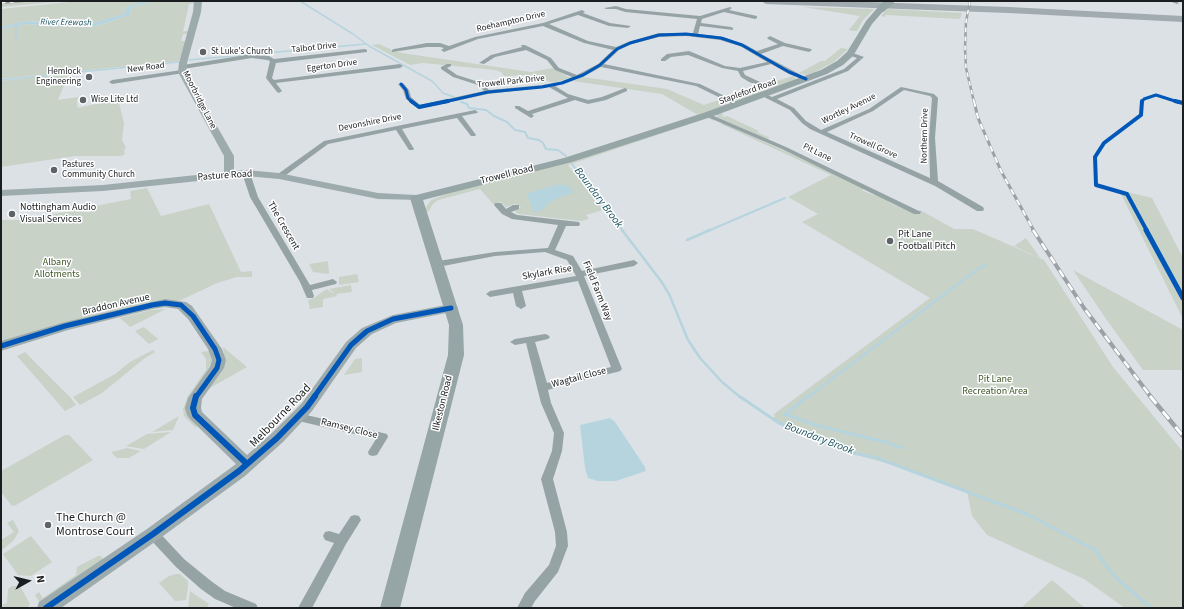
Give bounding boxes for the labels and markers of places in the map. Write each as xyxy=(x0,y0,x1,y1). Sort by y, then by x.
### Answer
marker: St Luke's Church xyxy=(198,47,208,57)
place label: St Luke's Church xyxy=(211,47,273,57)
place label: Hemlock Engineering xyxy=(36,67,81,88)
marker: Hemlock Engineering xyxy=(84,72,94,82)
marker: Wise Lite Ltd xyxy=(78,95,88,105)
place label: Wise Lite Ltd xyxy=(91,95,138,105)
place label: Pastures Community Church xyxy=(62,160,135,181)
marker: Pastures Community Church xyxy=(49,165,59,175)
place label: Nottingham Audio Visual Services xyxy=(20,202,96,226)
marker: Nottingham Audio Visual Services xyxy=(7,209,17,219)
place label: Pit Lane Football Pitch xyxy=(898,229,956,252)
marker: Pit Lane Football Pitch xyxy=(885,236,895,246)
place label: The Church @ Montrose Court xyxy=(56,511,134,539)
marker: The Church @ Montrose Court xyxy=(43,520,53,530)

